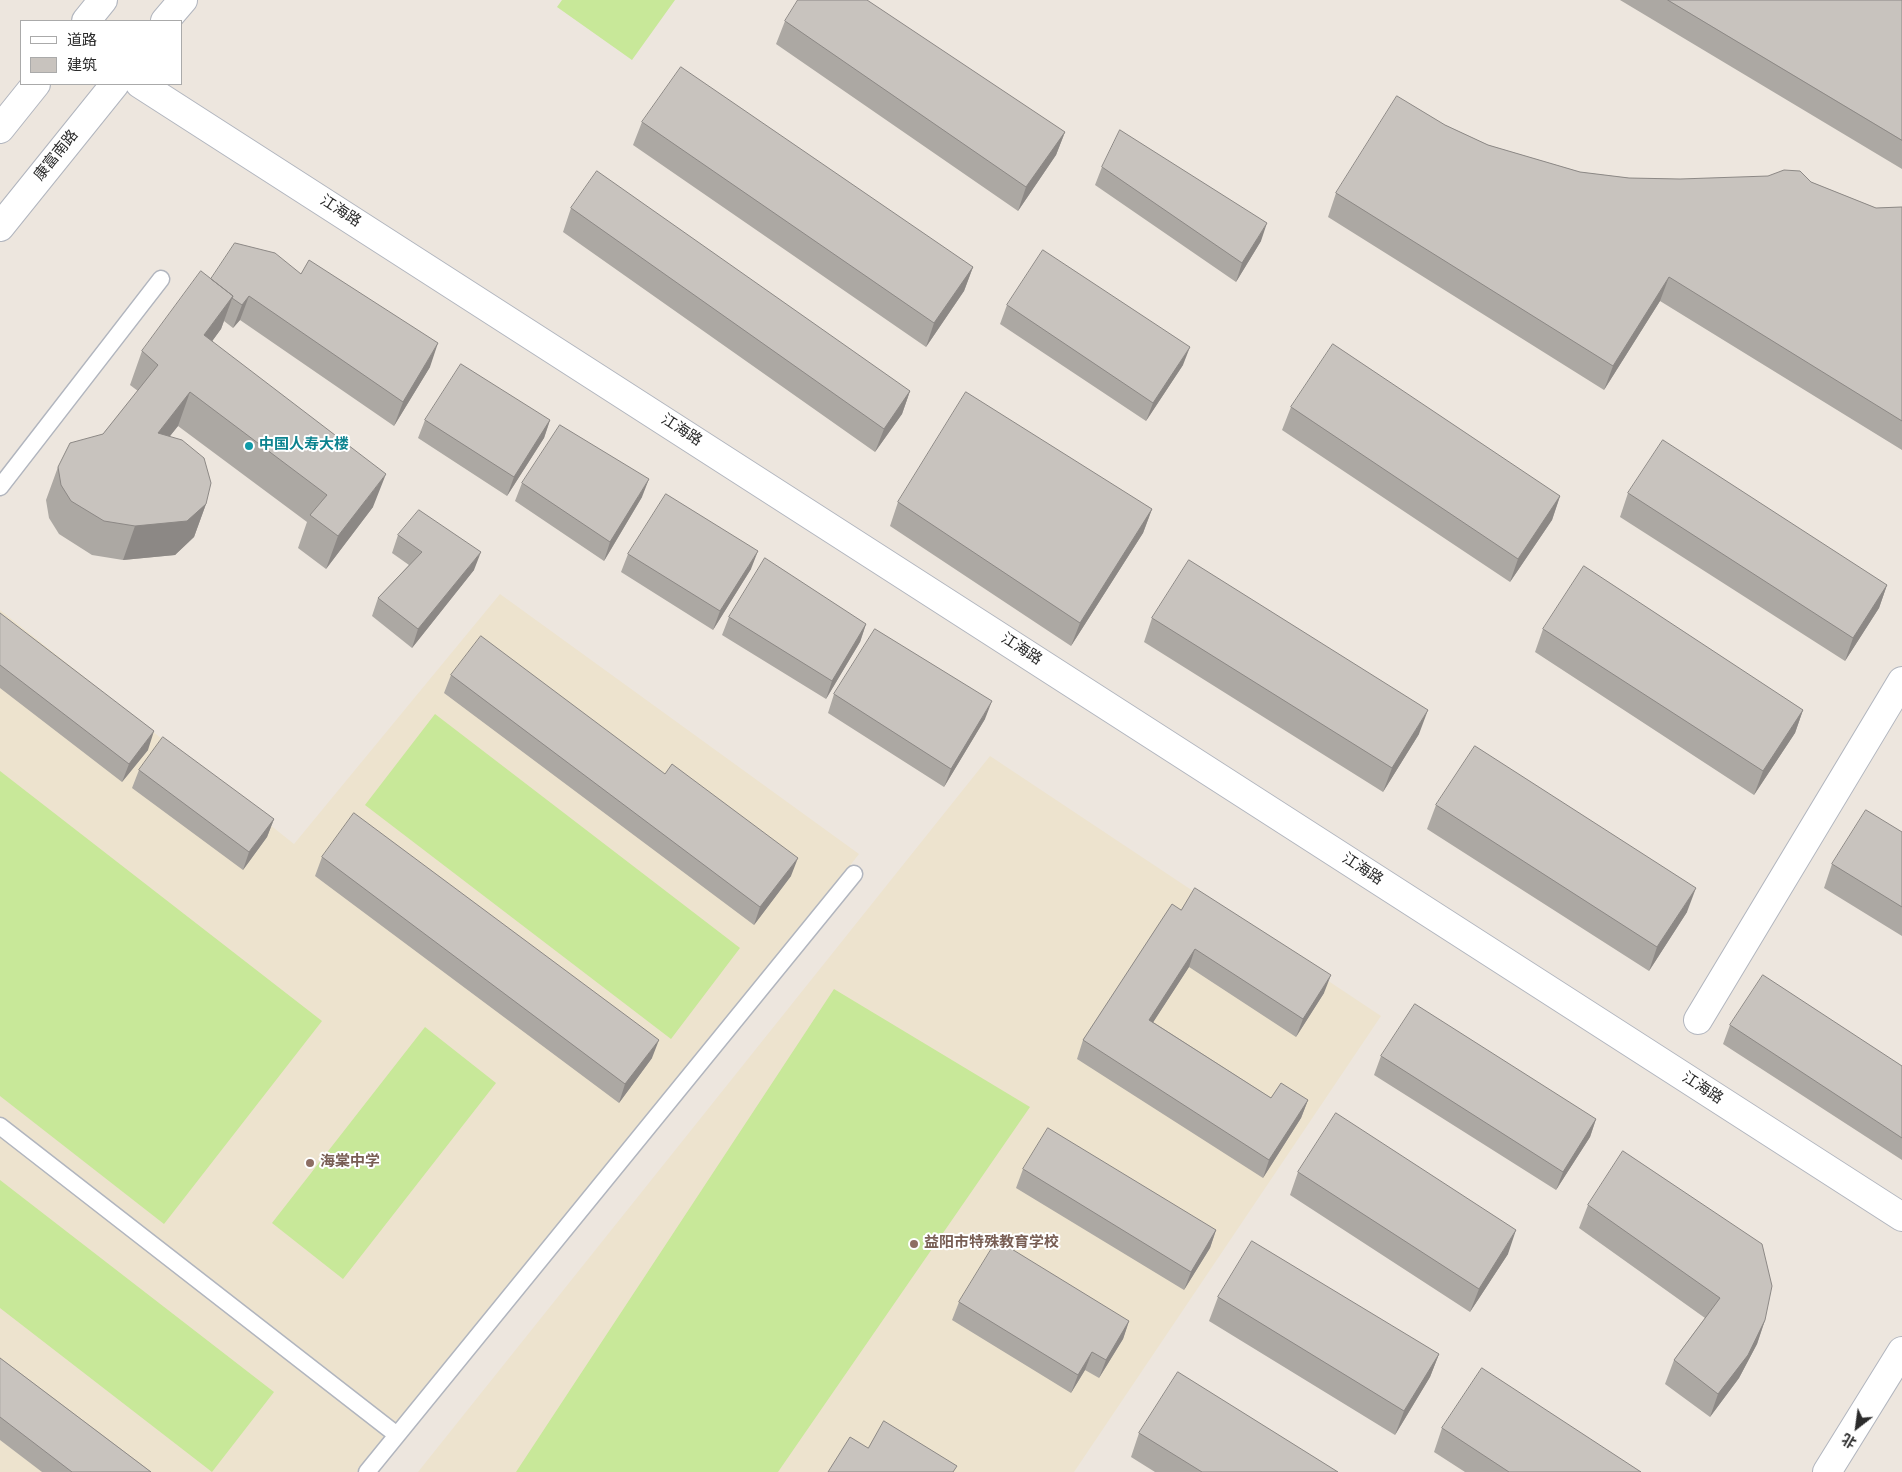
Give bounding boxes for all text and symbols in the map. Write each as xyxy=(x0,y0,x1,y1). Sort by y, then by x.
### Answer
legend xyxy=(20,20,182,85)
text: 道路 xyxy=(67,30,97,51)
text: 建筑 xyxy=(67,55,97,76)
street label: 康富南路 xyxy=(31,127,83,185)
street label: 江海路 xyxy=(316,192,364,232)
street label: 江海路 xyxy=(657,411,705,451)
place label: 中国人寿大楼 xyxy=(259,437,349,455)
marker: 中国人寿大楼 xyxy=(243,440,255,452)
street label: 江海路 xyxy=(997,630,1045,670)
street label: 江海路 xyxy=(1338,850,1386,890)
street label: 江海路 xyxy=(1678,1069,1726,1109)
place label: 海棠中学 xyxy=(320,1154,380,1172)
marker: 海棠中学 xyxy=(304,1157,316,1169)
place label: 益阳市特殊教育学校 xyxy=(924,1235,1059,1253)
marker: 益阳市特殊教育学校 xyxy=(908,1238,920,1250)
north arrow xyxy=(1832,1402,1882,1452)
text: 北 xyxy=(1838,1428,1861,1452)

